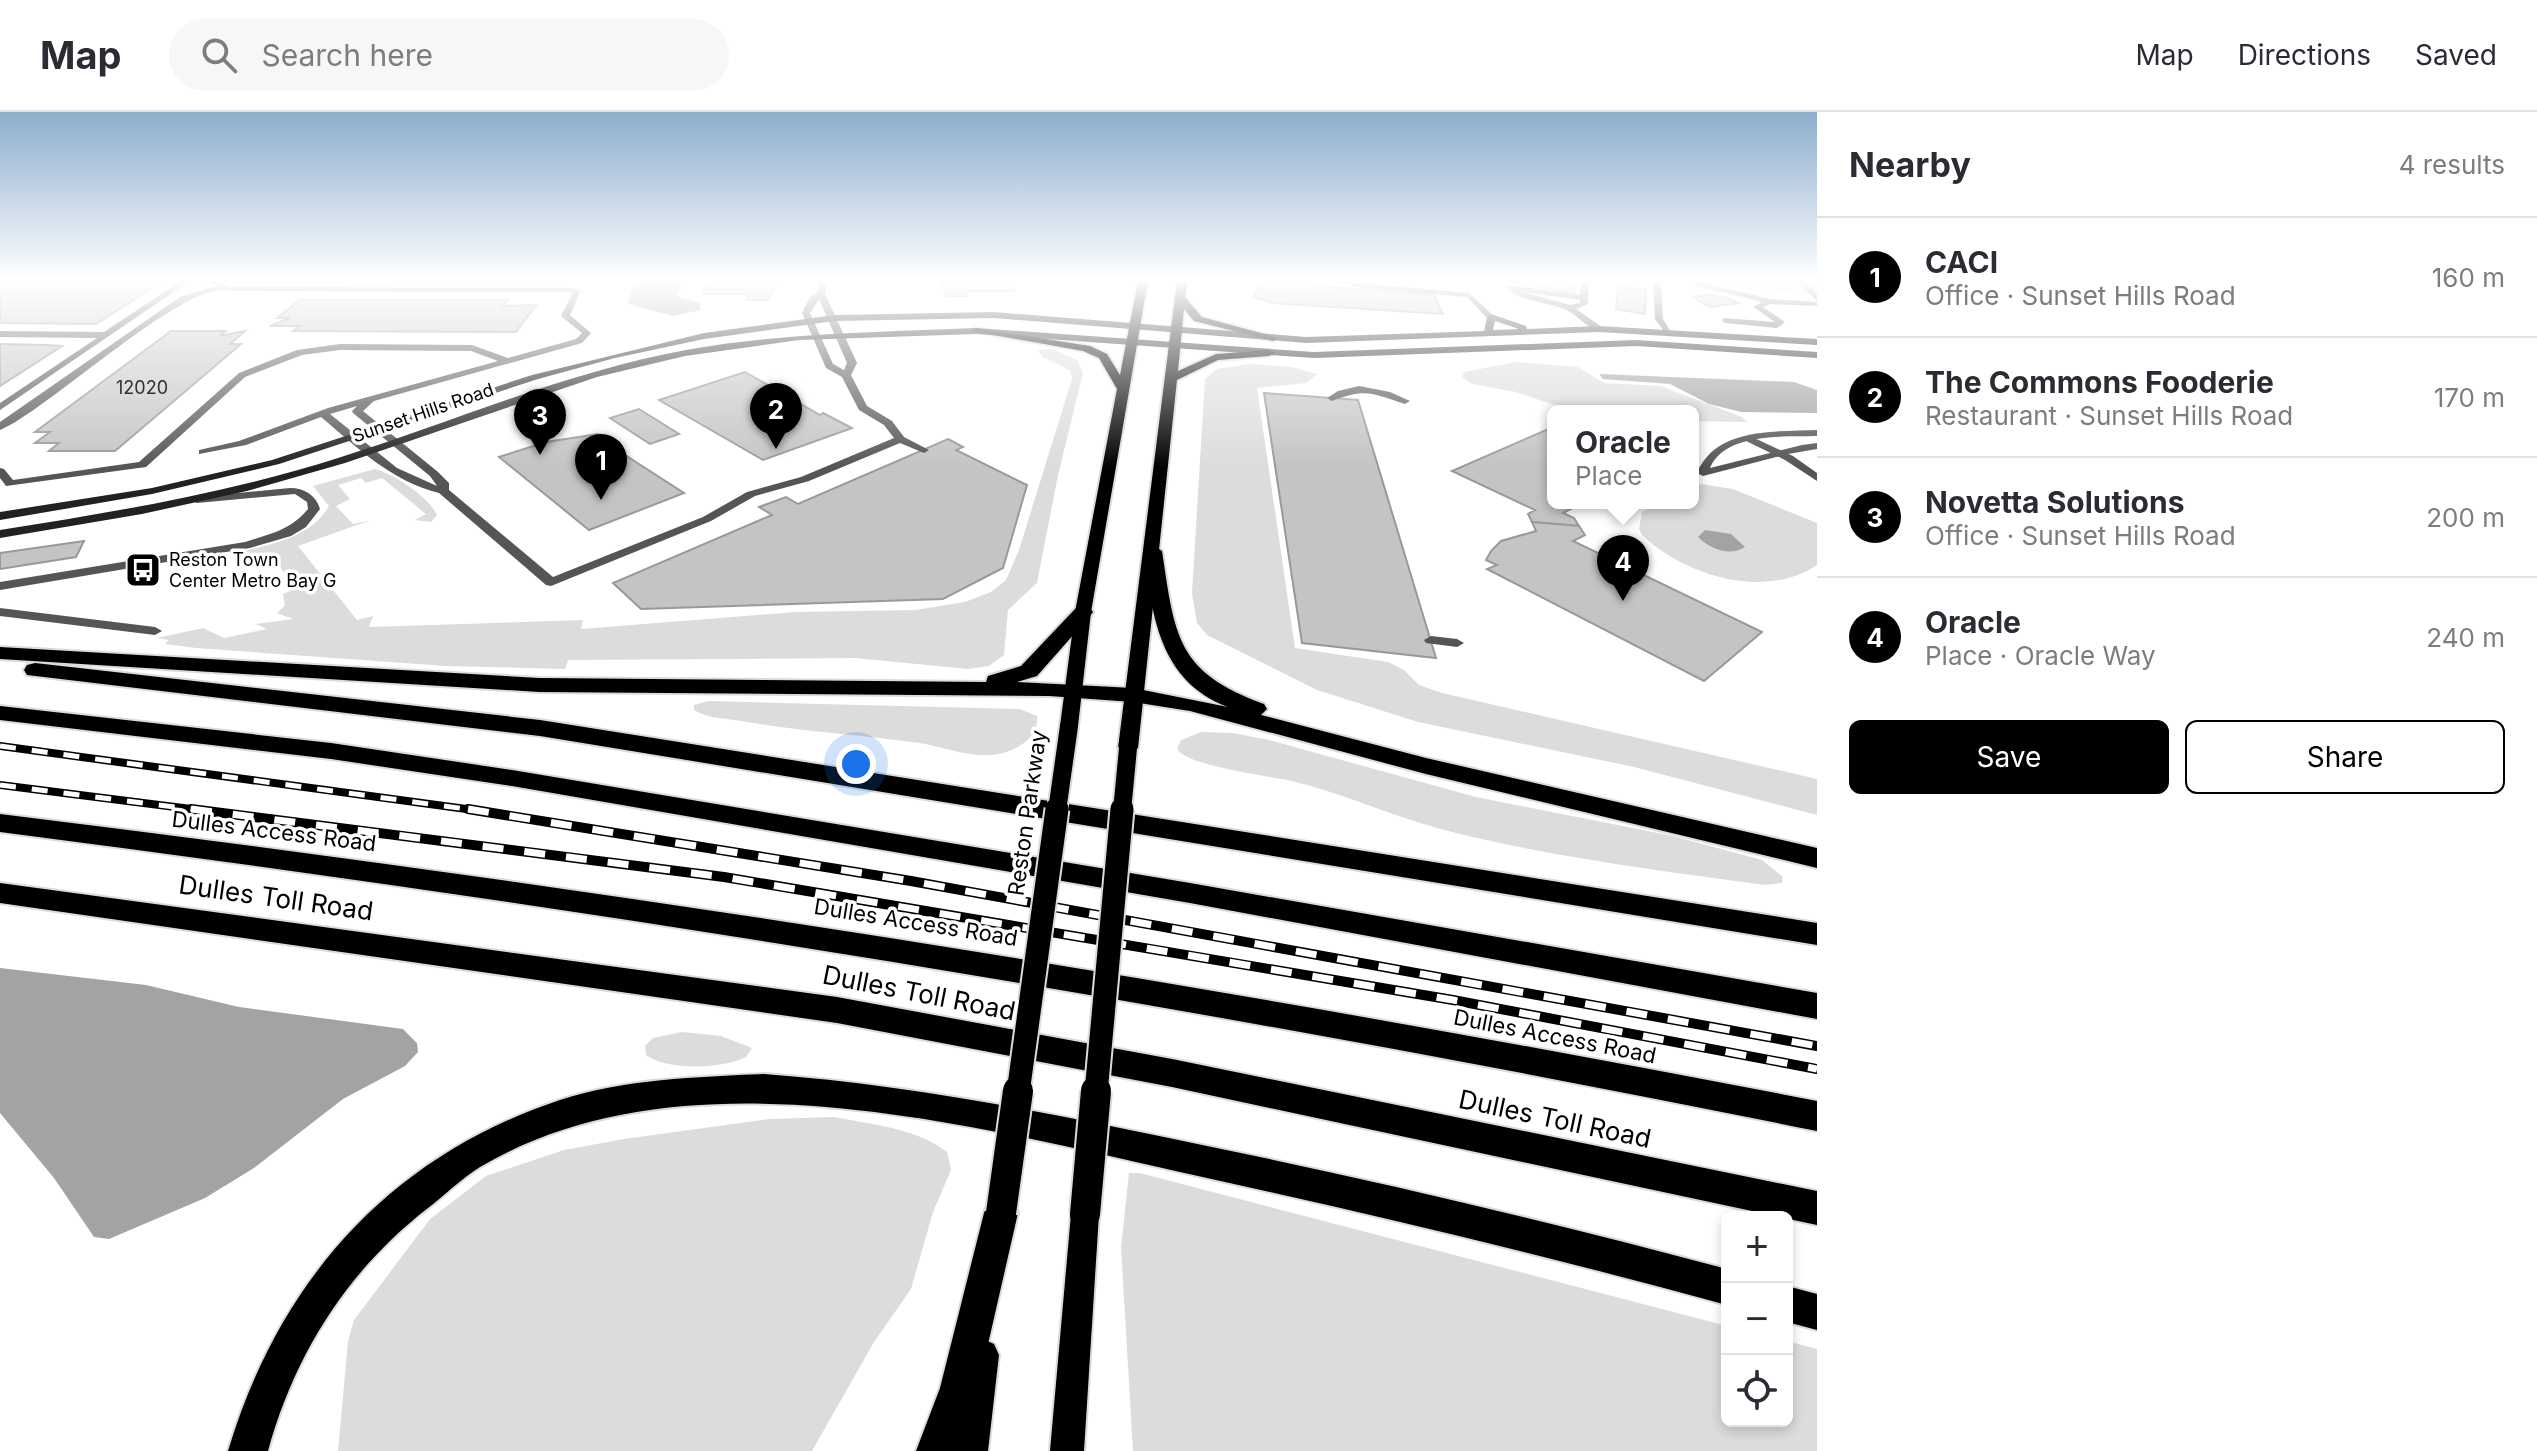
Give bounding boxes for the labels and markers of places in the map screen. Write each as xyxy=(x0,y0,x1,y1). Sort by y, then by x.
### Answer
pin: 2 xyxy=(750,383,802,449)
pin: 3 xyxy=(514,389,566,455)
pin: 1 xyxy=(575,434,627,500)
pin: 4 xyxy=(1597,535,1649,601)
place label: Reston Town Center Metro Bay G xyxy=(169,549,337,591)
bus stop icon: Reston Town Center Metro Bay G xyxy=(124,551,162,589)

